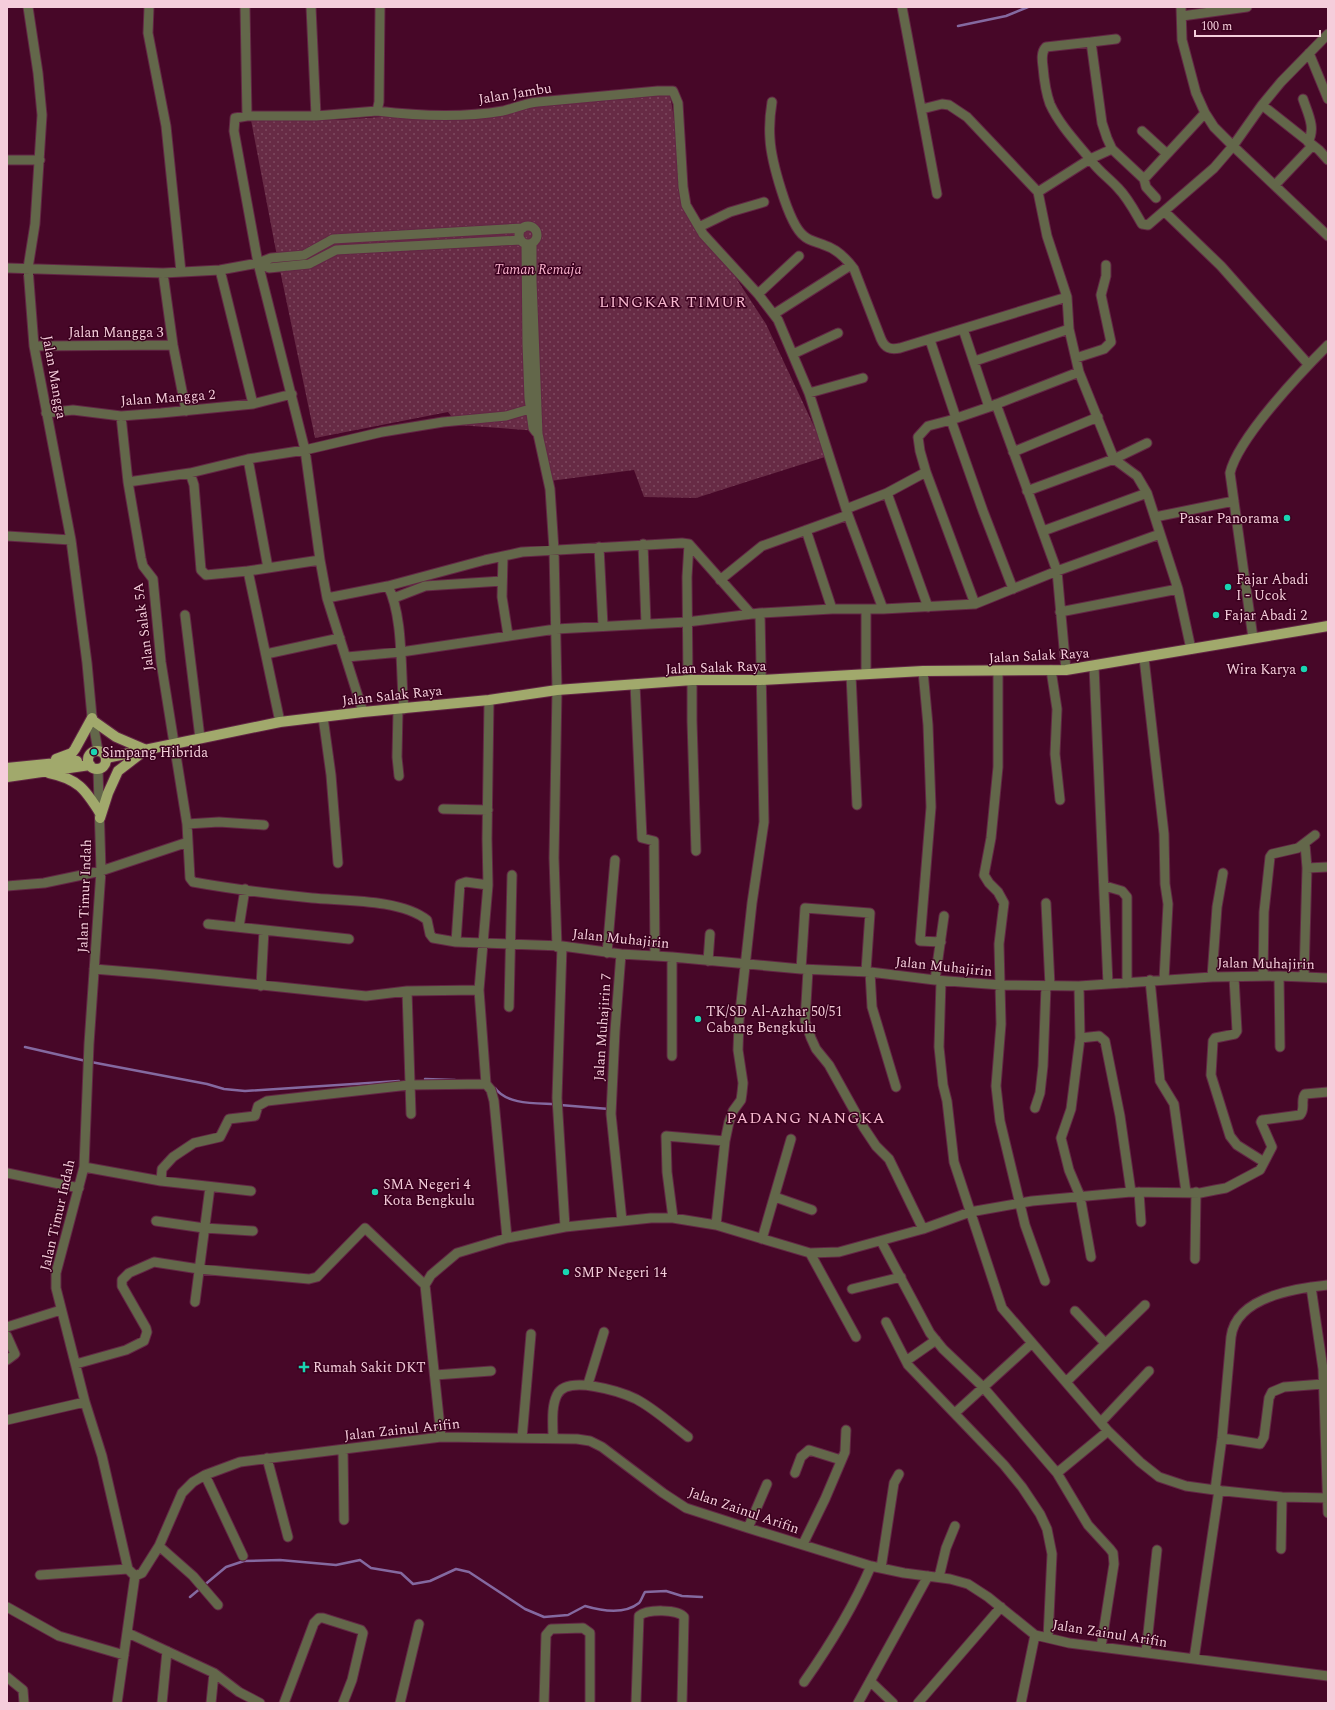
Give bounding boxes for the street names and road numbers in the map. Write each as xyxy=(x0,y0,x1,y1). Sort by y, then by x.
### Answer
street label: Jalan Jambu xyxy=(477,77,553,110)
street label: Jalan Mangga 3 xyxy=(69,322,164,343)
street label: Jalan Mangga xyxy=(37,334,72,421)
street label: Jalan Mangga 2 xyxy=(120,384,216,411)
street label: Jalan Salak 5A xyxy=(128,581,159,672)
street label: Jalan Salak Raya xyxy=(988,642,1090,669)
street label: Jalan Salak Raya xyxy=(665,655,767,680)
street label: Jalan Salak Raya xyxy=(341,680,443,711)
street label: Jalan Timur Indah xyxy=(72,839,97,953)
street label: Jalan Muhajirin xyxy=(571,923,671,954)
street label: Jalan Muhajirin xyxy=(894,951,994,982)
street label: Jalan Muhajirin xyxy=(1217,952,1315,975)
street label: Jalan Muhajirin 7 xyxy=(588,972,617,1082)
street label: Jalan Timur Indah xyxy=(34,1157,80,1273)
street label: Jalan Zainul Arifin xyxy=(343,1413,461,1446)
street label: Jalan Zainul Arifin xyxy=(686,1482,802,1539)
street label: Jalan Zainul Arifin xyxy=(1051,1614,1169,1653)

